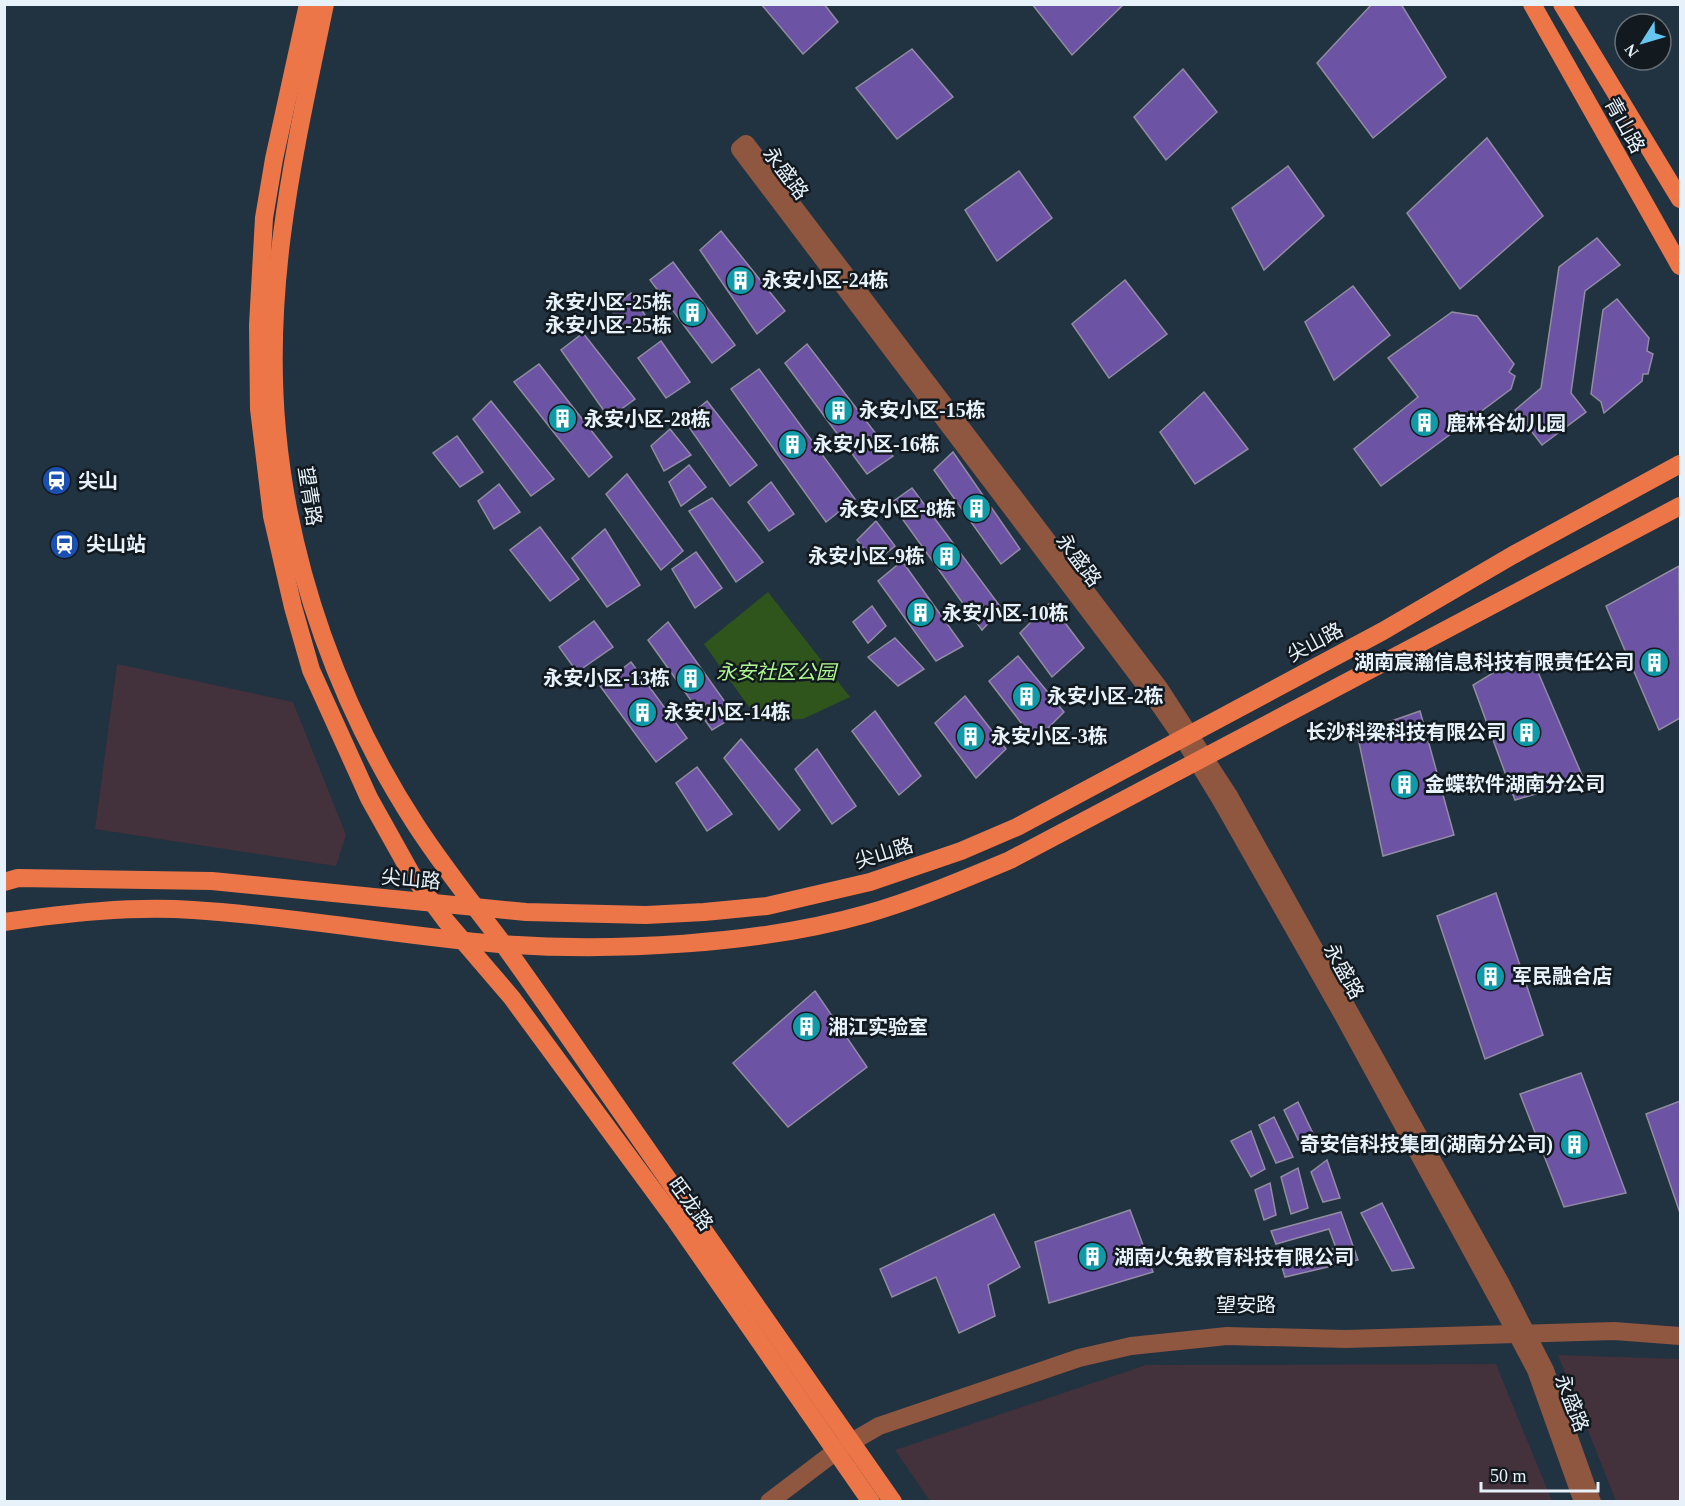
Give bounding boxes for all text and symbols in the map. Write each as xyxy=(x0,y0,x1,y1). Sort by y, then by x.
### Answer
north arrow xyxy=(1613,12,1673,72)
text: N xyxy=(1621,41,1642,60)
street label: 青山路 xyxy=(1601,93,1649,157)
street label: 永盛路 xyxy=(759,142,813,204)
building icon: 永安小区-24栋 xyxy=(725,264,757,296)
place label: 永安小区-24栋 xyxy=(762,269,889,291)
place label: 永安小区-25栋 永安小区-25栋 xyxy=(545,291,672,336)
building icon: 永安小区-25栋 永安小区-25栋 xyxy=(677,297,709,329)
building icon: 永安小区-15栋 xyxy=(822,394,854,426)
place label: 永安小区-15栋 xyxy=(859,399,986,421)
building icon: 永安小区-28栋 xyxy=(547,403,579,435)
building icon: 鹿林谷幼儿园 xyxy=(1409,407,1441,439)
place label: 永安小区-28栋 xyxy=(584,408,711,430)
place label: 鹿林谷幼儿园 xyxy=(1446,412,1566,434)
building icon: 永安小区-16栋 xyxy=(776,428,808,460)
place label: 永安小区-16栋 xyxy=(813,433,940,455)
station icon: 尖山 xyxy=(41,465,73,497)
street label: 望青路 xyxy=(294,465,326,527)
place label: 尖山 xyxy=(78,470,118,492)
building icon: 永安小区-8栋 xyxy=(961,493,993,525)
place label: 永安小区-8栋 xyxy=(839,498,956,520)
station icon: 尖山站 xyxy=(49,528,81,560)
street label: 永盛路 xyxy=(1052,529,1106,591)
place label: 尖山站 xyxy=(86,533,146,555)
building icon: 永安小区-9栋 xyxy=(930,540,962,572)
place label: 永安小区-9栋 xyxy=(808,545,925,567)
building icon: 永安小区-10栋 xyxy=(905,597,937,629)
place label: 永安小区-10栋 xyxy=(942,602,1069,624)
street label: 尖山路 xyxy=(1283,618,1347,666)
building icon: 湖南宸瀚信息科技有限责任公司 xyxy=(1639,646,1671,678)
place label: 湖南宸瀚信息科技有限责任公司 xyxy=(1354,651,1634,673)
park label: 永安社区公园 xyxy=(716,661,839,683)
building icon: 永安小区-13栋 xyxy=(675,662,707,694)
place label: 永安小区-13栋 xyxy=(543,667,670,689)
building icon: 永安小区-2栋 xyxy=(1010,680,1042,712)
place label: 永安小区-2栋 xyxy=(1047,685,1164,707)
building icon: 永安小区-14栋 xyxy=(627,696,659,728)
place label: 永安小区-14栋 xyxy=(664,701,791,723)
building icon: 长沙科梁科技有限公司 xyxy=(1511,716,1543,748)
building icon: 永安小区-3栋 xyxy=(954,720,986,752)
place label: 长沙科梁科技有限公司 xyxy=(1306,721,1506,743)
place label: 永安小区-3栋 xyxy=(991,725,1108,747)
building icon: 金蝶软件湖南分公司 xyxy=(1388,768,1420,800)
place label: 金蝶软件湖南分公司 xyxy=(1425,773,1605,795)
street label: 尖山路 xyxy=(852,834,916,872)
street label: 尖山路 xyxy=(380,865,442,893)
street label: 永盛路 xyxy=(1320,939,1368,1003)
building icon: 军民融合店 xyxy=(1475,960,1507,992)
place label: 军民融合店 xyxy=(1512,965,1612,987)
building icon: 湘江实验室 xyxy=(791,1011,823,1043)
place label: 湘江实验室 xyxy=(828,1016,928,1038)
building icon: 奇安信科技集团(湖南分公司) xyxy=(1558,1128,1590,1160)
place label: 奇安信科技集团(湖南分公司) xyxy=(1300,1133,1553,1156)
street label: 旺龙路 xyxy=(664,1173,718,1235)
building icon: 湖南火兔教育科技有限公司 xyxy=(1077,1241,1109,1273)
place label: 湖南火兔教育科技有限公司 xyxy=(1114,1246,1354,1268)
street label: 望安路 xyxy=(1216,1294,1276,1316)
street label: 永盛路 xyxy=(1551,1371,1593,1435)
scale bar xyxy=(1481,1455,1598,1493)
text: 50 m xyxy=(1490,1466,1527,1486)

